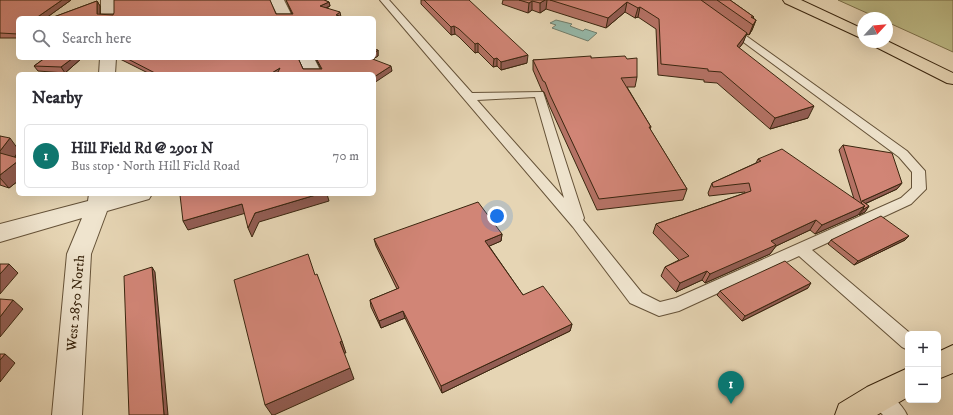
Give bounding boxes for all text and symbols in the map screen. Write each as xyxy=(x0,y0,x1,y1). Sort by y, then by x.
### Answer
north arrow xyxy=(857,12,893,48)
search box xyxy=(16,16,376,60)
icon: search xyxy=(30,27,52,49)
text: Search here xyxy=(62,29,131,48)
text: Nearby xyxy=(32,87,82,109)
text: Hill Field Rd @ 2901 N xyxy=(71,139,213,158)
text: 1 xyxy=(44,148,48,164)
text: 70 m xyxy=(333,148,359,164)
text: Bus stop · North Hill Field Road xyxy=(71,158,240,174)
your location xyxy=(487,206,507,226)
street label: West 2850 North xyxy=(63,254,89,353)
map controls xyxy=(905,331,941,403)
button: + xyxy=(905,331,941,367)
button: − xyxy=(905,367,941,403)
pin: 1 xyxy=(718,371,744,404)

